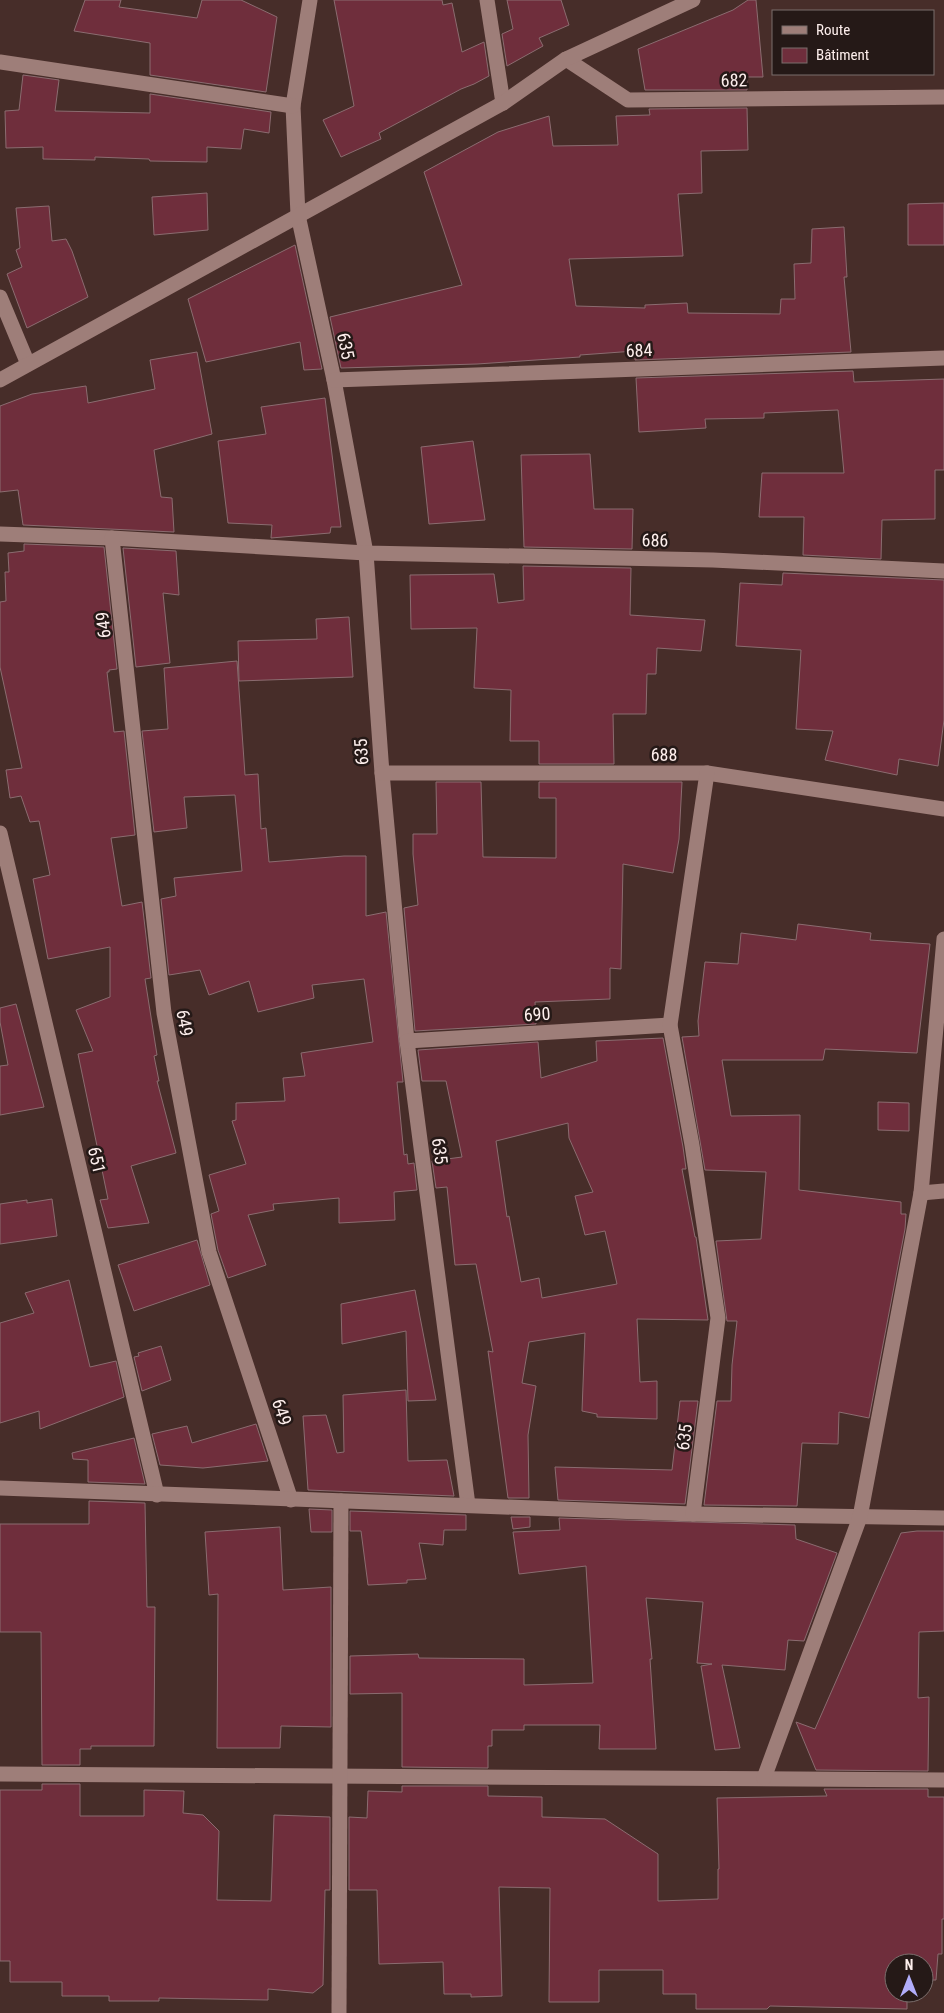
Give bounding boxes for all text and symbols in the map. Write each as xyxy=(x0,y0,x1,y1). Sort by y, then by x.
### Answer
legend xyxy=(772,10,934,75)
text: Route xyxy=(816,21,850,39)
text: Bâtiment xyxy=(816,46,869,64)
street label: 682 xyxy=(720,69,748,91)
street label: 635 xyxy=(333,331,359,361)
street label: 684 xyxy=(625,339,653,361)
street label: 686 xyxy=(641,529,669,551)
street label: 649 xyxy=(91,611,115,639)
street label: 635 xyxy=(350,738,372,766)
street label: 688 xyxy=(651,744,677,765)
street label: 690 xyxy=(523,1003,551,1025)
street label: 649 xyxy=(172,1008,198,1038)
street label: 635 xyxy=(428,1136,452,1166)
street label: 651 xyxy=(84,1145,110,1175)
street label: 649 xyxy=(268,1396,296,1428)
street label: 635 xyxy=(672,1422,696,1452)
north arrow xyxy=(884,1953,934,2003)
text: N xyxy=(905,1957,913,1973)

